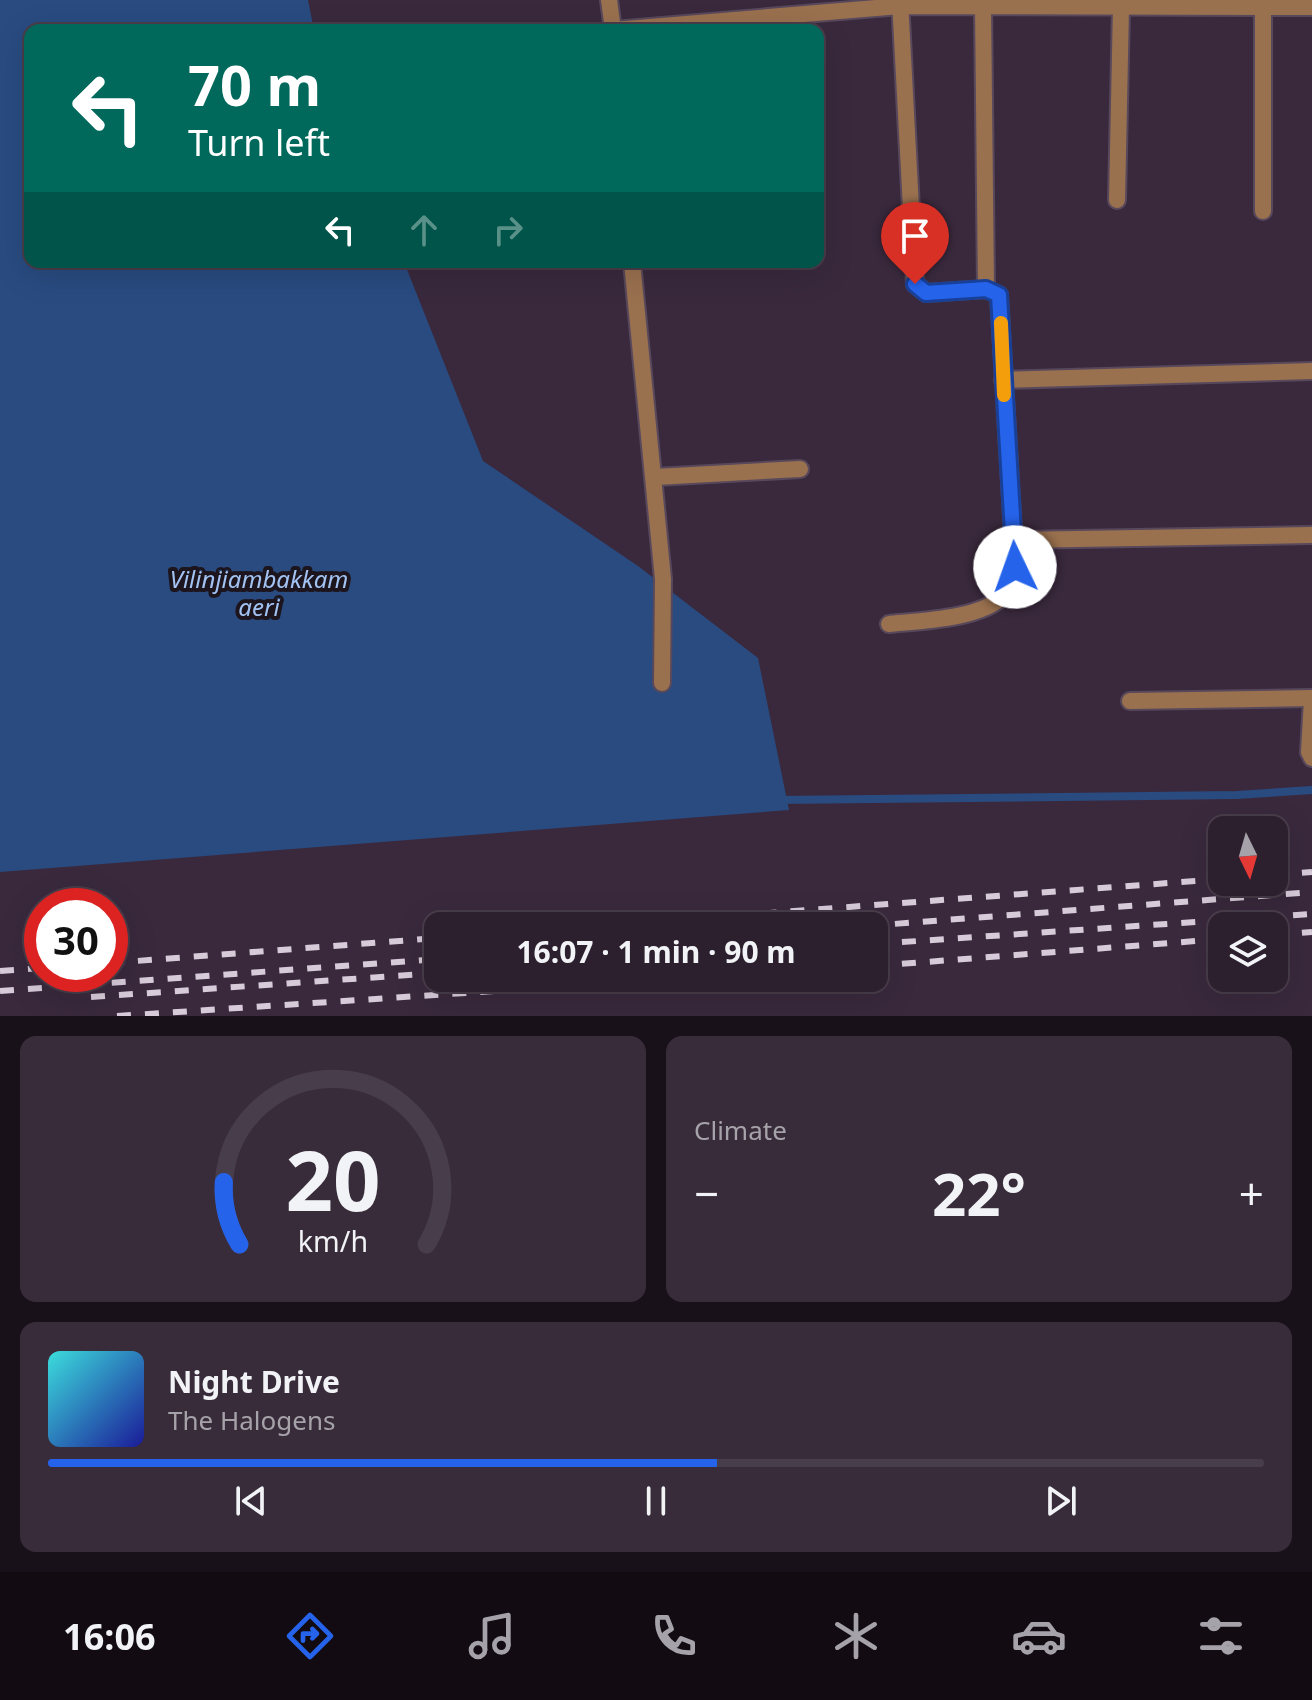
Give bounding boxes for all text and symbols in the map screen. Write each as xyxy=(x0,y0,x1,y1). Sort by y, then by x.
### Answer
text: 70 m xyxy=(188,46,321,122)
icon: left xyxy=(56,56,160,160)
text: Turn left xyxy=(188,118,330,167)
pin xyxy=(881,202,949,284)
icon: left xyxy=(318,208,362,252)
icon: ahead xyxy=(402,208,446,252)
icon: right xyxy=(486,208,530,252)
icon: arrive xyxy=(893,214,937,258)
position arrow xyxy=(973,525,1057,609)
water label: Vilinjiambakkam aeri xyxy=(170,562,348,623)
north arrow xyxy=(1208,816,1288,896)
map controls xyxy=(1208,816,1288,992)
speed limit sign: 30 xyxy=(24,888,128,992)
button: layers xyxy=(1208,912,1288,992)
text: 16:07 · 1 min · 90 m xyxy=(516,931,796,972)
text: Climate xyxy=(694,1112,787,1148)
text: 20 xyxy=(285,1122,381,1235)
text: 22° xyxy=(932,1152,1026,1234)
text: − xyxy=(694,1163,719,1223)
text: + xyxy=(1239,1163,1264,1223)
text: km/h xyxy=(298,1221,368,1260)
text: Night Drive xyxy=(168,1361,340,1402)
text: The Halogens xyxy=(168,1402,335,1438)
icon: previous xyxy=(229,1479,273,1523)
icon: pause xyxy=(634,1479,678,1523)
icon: next xyxy=(1039,1479,1083,1523)
icon: directions xyxy=(282,1608,338,1664)
icon: music xyxy=(464,1608,520,1664)
icon: phone xyxy=(646,1608,702,1664)
icon: climate xyxy=(828,1608,884,1664)
icon: car xyxy=(1011,1608,1067,1664)
icon: filters xyxy=(1193,1608,1249,1664)
text: 16:06 xyxy=(63,1612,156,1661)

